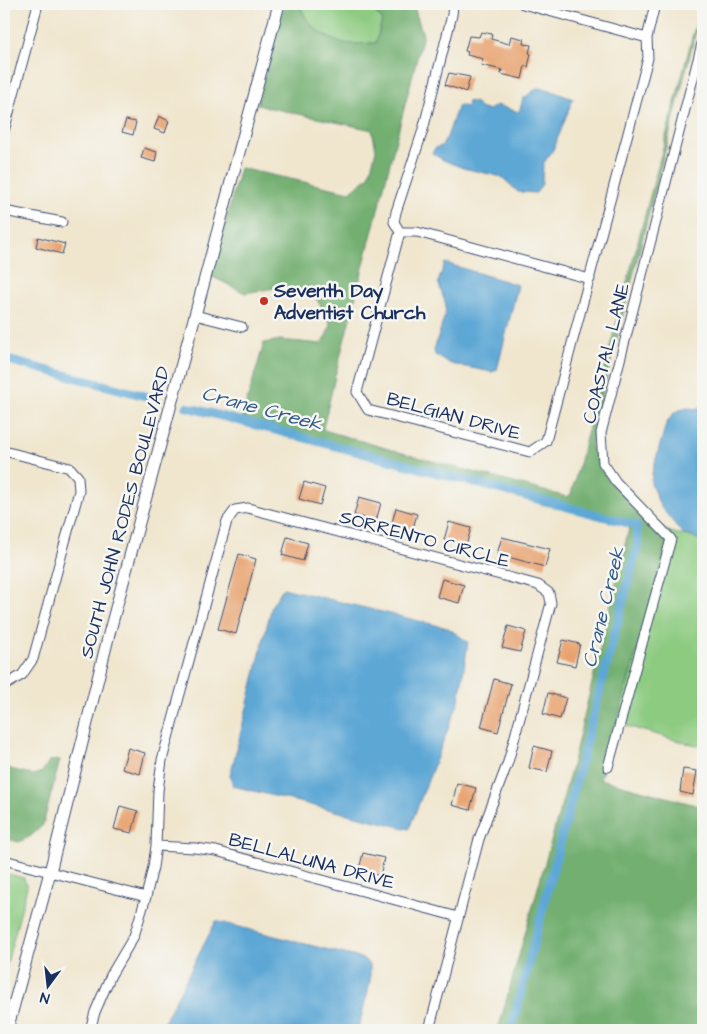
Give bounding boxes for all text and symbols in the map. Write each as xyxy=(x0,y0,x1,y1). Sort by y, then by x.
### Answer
place label: Seventh Day Adventist Church xyxy=(273,278,426,327)
street label: COASTAL LANE xyxy=(576,280,637,426)
marker: Seventh Day Adventist Church xyxy=(258,295,270,307)
street label: SOUTH JOHN RODES BOULEVARD xyxy=(73,363,177,661)
water label: Crane Creek xyxy=(199,379,326,439)
street label: BELGIAN DRIVE xyxy=(384,386,524,447)
street label: SORRENTO CIRCLE xyxy=(337,504,513,575)
water label: Crane Creek xyxy=(575,543,633,670)
street label: BELLALUNA DRIVE xyxy=(226,826,398,897)
north arrow xyxy=(22,962,72,1012)
text: N xyxy=(38,987,52,1008)

